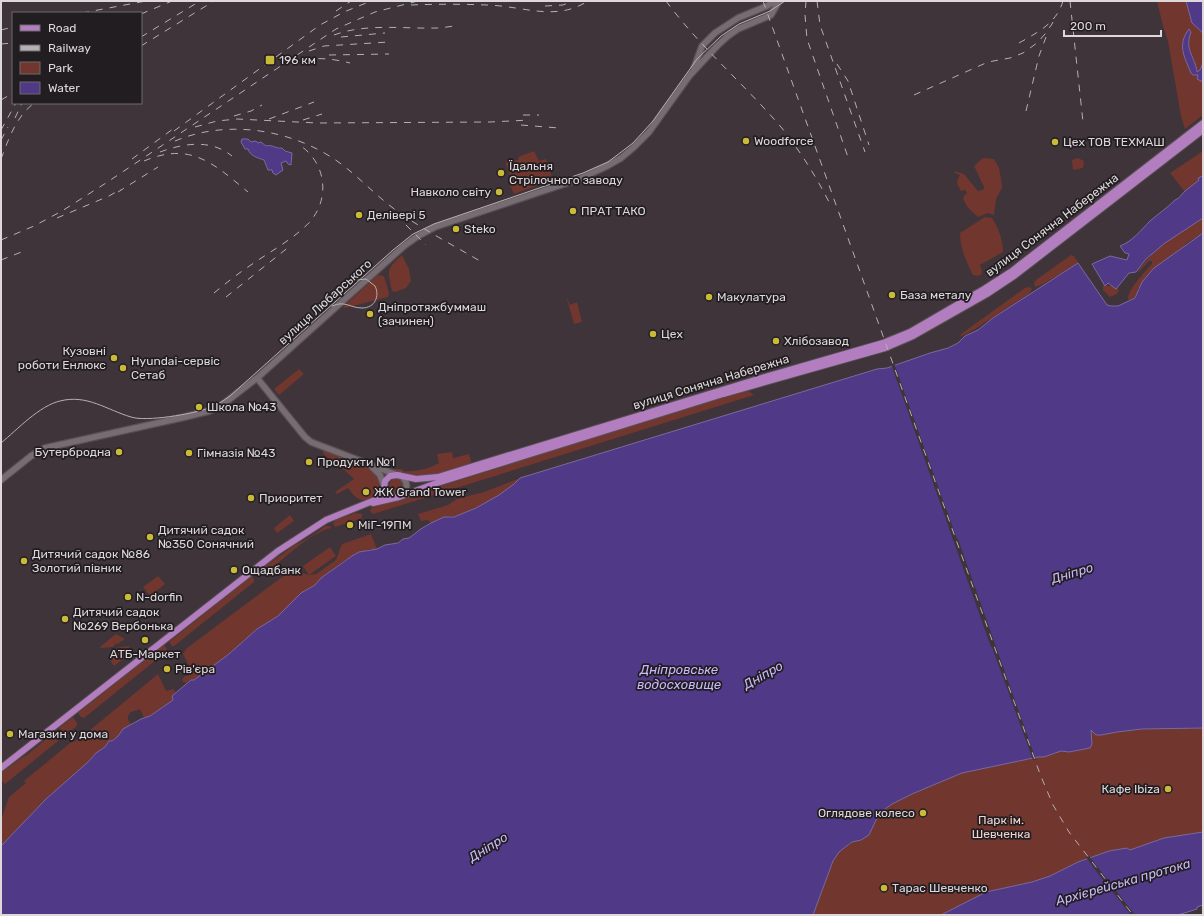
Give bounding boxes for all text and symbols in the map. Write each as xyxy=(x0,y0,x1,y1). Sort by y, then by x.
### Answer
legend xyxy=(12,12,142,104)
scale bar xyxy=(1064,12,1161,38)
text: 200 m xyxy=(1070,19,1106,33)
text: Road xyxy=(48,21,76,35)
text: Railway xyxy=(48,41,91,55)
place label: 196 км xyxy=(279,53,316,67)
marker: 196 км xyxy=(264,54,276,66)
text: Park xyxy=(48,61,74,75)
text: Water xyxy=(48,81,80,95)
place label: Woodforce xyxy=(754,134,814,148)
place label: Цех ТОВ ТЕХМАШ xyxy=(1063,135,1165,149)
marker: Woodforce xyxy=(741,136,751,146)
marker: Цех ТОВ ТЕХМАШ xyxy=(1050,137,1060,147)
place label: Їдальня Стрілочного заводу xyxy=(509,159,623,187)
marker: Їдальня Стрілочного заводу xyxy=(496,168,506,178)
street label: вулиця Сонячна Набережна xyxy=(983,170,1121,280)
place label: Навколо світу xyxy=(410,185,491,199)
marker: Навколо світу xyxy=(494,187,504,197)
place label: ПРАТ ТАКО xyxy=(581,204,646,218)
marker: ПРАТ ТАКО xyxy=(568,206,578,216)
place label: Делівері 5 xyxy=(367,208,426,222)
marker: Делівері 5 xyxy=(354,210,364,220)
place label: Steko xyxy=(464,222,496,236)
marker: Steko xyxy=(451,224,461,234)
street label: вулиця Любарського xyxy=(276,256,375,348)
place label: База металу xyxy=(900,288,972,302)
place label: Макулатура xyxy=(717,290,786,304)
marker: База металу xyxy=(887,290,897,300)
marker: Макулатура xyxy=(704,292,714,302)
place label: Дніпротяжбуммаш (зачинен) xyxy=(378,300,486,328)
marker: Дніпротяжбуммаш (зачинен) xyxy=(365,309,375,319)
place label: Цех xyxy=(661,327,683,341)
marker: Цех xyxy=(648,329,658,339)
place label: Хлібозавод xyxy=(784,334,849,348)
marker: Хлібозавод xyxy=(771,336,781,346)
place label: Кузовні роботи Енлюкс xyxy=(18,344,106,372)
street label: вулиця Сонячна Набережна xyxy=(631,352,791,412)
marker: Кузовні роботи Енлюкс xyxy=(109,353,119,363)
place label: Hyundai-сервіс Сетаб xyxy=(131,354,220,382)
marker: Hyundai-сервіс Сетаб xyxy=(118,363,128,373)
place label: Школа №43 xyxy=(207,400,277,414)
marker: Школа №43 xyxy=(194,402,204,412)
place label: Бутербродна xyxy=(35,445,111,459)
place label: Гімназія №43 xyxy=(197,446,275,460)
marker: Бутербродна xyxy=(114,447,124,457)
marker: Гімназія №43 xyxy=(184,448,194,458)
place label: Продукти №1 xyxy=(317,455,395,469)
marker: Продукти №1 xyxy=(304,457,314,467)
place label: ЖК Grand Tower xyxy=(374,485,467,499)
marker: ЖК Grand Tower xyxy=(361,487,371,497)
place label: Приоритет xyxy=(259,491,322,505)
marker: Приоритет xyxy=(246,493,256,503)
place label: МіГ-19ПМ xyxy=(358,518,411,532)
marker: МіГ-19ПМ xyxy=(345,520,355,530)
place label: Дитячий садок №350 Сонячний xyxy=(158,523,254,551)
marker: Дитячий садок №350 Сонячний xyxy=(145,532,155,542)
place label: Дитячий садок №86 Золотий півник xyxy=(32,547,150,575)
marker: Дитячий садок №86 Золотий півник xyxy=(19,556,29,566)
water label: Дніпро xyxy=(1048,560,1095,587)
place label: Ощадбанк xyxy=(242,563,302,577)
marker: Ощадбанк xyxy=(229,565,239,575)
place label: N-dorfin xyxy=(136,590,183,604)
marker: N-dorfin xyxy=(123,592,133,602)
place label: Дитячий садок №269 Вербонька xyxy=(73,605,173,633)
marker: Дитячий садок №269 Вербонька xyxy=(60,614,70,624)
marker: АТБ-Маркет xyxy=(140,635,150,645)
place label: АТБ-Маркет xyxy=(110,647,180,661)
water label: Дніпро xyxy=(740,658,786,693)
place label: Рів'єра xyxy=(175,662,215,676)
water label: Дніпровське водосховище xyxy=(637,662,721,692)
marker: Рів'єра xyxy=(162,664,172,674)
place label: Магазин у дома xyxy=(18,727,108,741)
marker: Магазин у дома xyxy=(5,729,15,739)
place label: Кафе Ibiza xyxy=(1101,782,1160,796)
marker: Кафе Ibiza xyxy=(1163,784,1173,794)
place label: Оглядове колесо xyxy=(818,806,915,820)
marker: Оглядове колесо xyxy=(918,808,928,818)
park label: Парк iм. Шевченка xyxy=(972,813,1030,841)
water label: Дніпро xyxy=(465,829,510,865)
water label: Архієрейська протока xyxy=(1053,855,1193,909)
place label: Тарас Шевченко xyxy=(892,881,988,895)
marker: Тарас Шевченко xyxy=(879,883,889,893)

